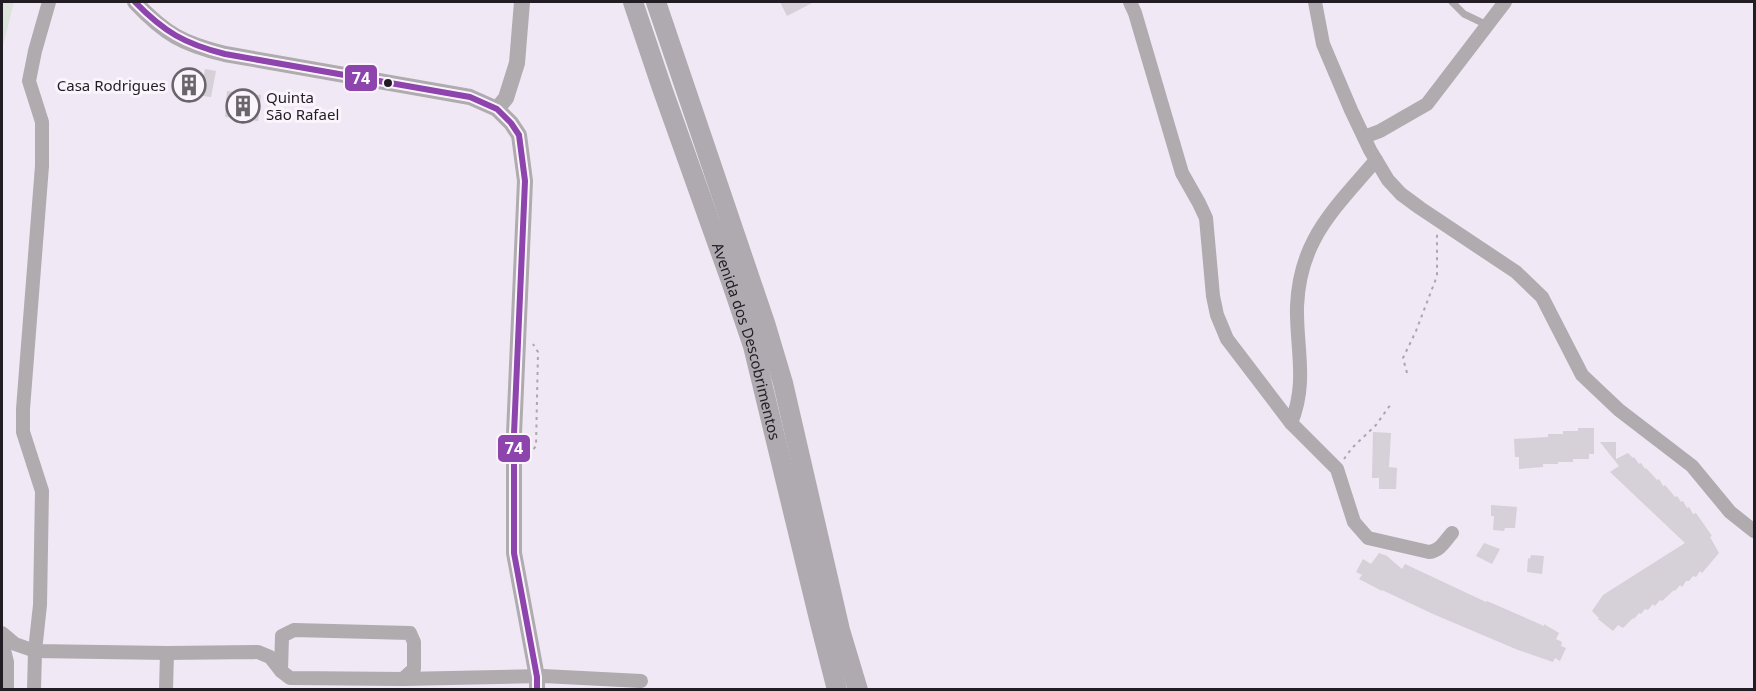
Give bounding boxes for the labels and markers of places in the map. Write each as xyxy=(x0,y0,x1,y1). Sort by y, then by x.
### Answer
building icon: Casa Rodrigues xyxy=(171,67,207,103)
place label: Casa Rodrigues xyxy=(57,75,166,95)
unlabelled marker xyxy=(382,77,394,89)
place label: Quinta São Rafael xyxy=(266,87,339,124)
building icon: Quinta São Rafael xyxy=(225,88,261,124)

